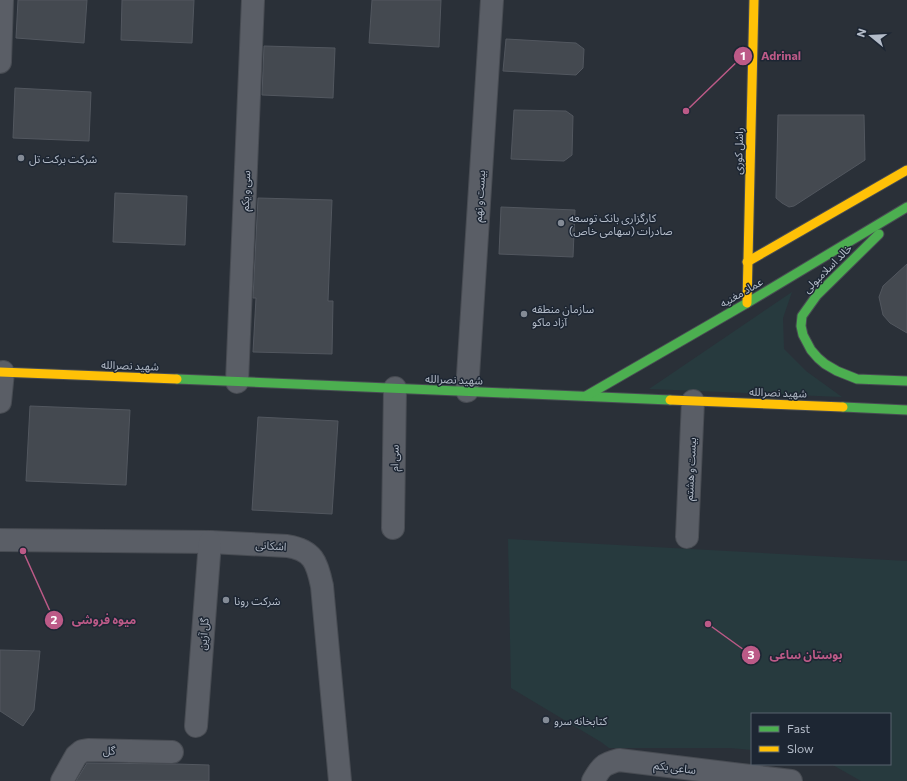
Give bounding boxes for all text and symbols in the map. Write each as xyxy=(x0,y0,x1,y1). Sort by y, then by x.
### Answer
north arrow xyxy=(851,16,891,56)
text: N xyxy=(854,27,868,39)
callout: Adrinal xyxy=(733,44,810,68)
text: 1 xyxy=(740,48,746,62)
text: Adrinal xyxy=(761,48,801,62)
street label: راشل کوری xyxy=(731,127,746,175)
place label: شرکت برکت تل xyxy=(29,152,97,166)
marker: شرکت برکت تل xyxy=(16,153,26,163)
street label: بیست و نهم xyxy=(471,169,490,223)
street label: سی و یکم xyxy=(238,170,255,212)
place label: کارگزاری بانک توسعه صادرات (سهامی خاص) xyxy=(569,211,673,238)
marker: کارگزاری بانک توسعه صادرات (سهامی خاص) xyxy=(556,218,566,228)
street label: خالد اسلامبولی xyxy=(800,240,855,296)
street label: عماد مغنیه xyxy=(717,274,766,310)
place label: سازمان منطقه آزاد ماکو xyxy=(532,302,595,329)
marker: سازمان منطقه آزاد ماکو xyxy=(519,309,529,319)
street label: شهید نصرالله xyxy=(101,357,160,374)
street label: شهید نصرالله xyxy=(425,371,484,388)
street label: شهید نصرالله xyxy=(749,384,808,401)
street label: بیست و هشتم xyxy=(682,437,701,501)
street label: سی ام xyxy=(387,444,403,472)
street label: اشکانی xyxy=(255,537,287,554)
place label: شرکت رونا xyxy=(234,594,281,608)
marker: شرکت رونا xyxy=(221,595,231,605)
callout: میوه فروشی xyxy=(44,608,145,632)
text: 2 xyxy=(51,612,58,626)
text: میوه فروشی xyxy=(72,612,136,627)
street label: گل آزین xyxy=(195,617,212,651)
callout: بوستان ساعی xyxy=(741,643,850,667)
text: 3 xyxy=(748,647,755,661)
text: بوستان ساعی xyxy=(770,647,843,662)
legend xyxy=(751,713,891,765)
place label: کتابخانه سرو xyxy=(554,714,608,728)
marker: کتابخانه سرو xyxy=(541,715,551,725)
text: Fast xyxy=(787,721,810,735)
text: Slow xyxy=(787,741,814,755)
street label: گل xyxy=(103,743,116,758)
street label: ساعی یکم xyxy=(653,758,697,779)

